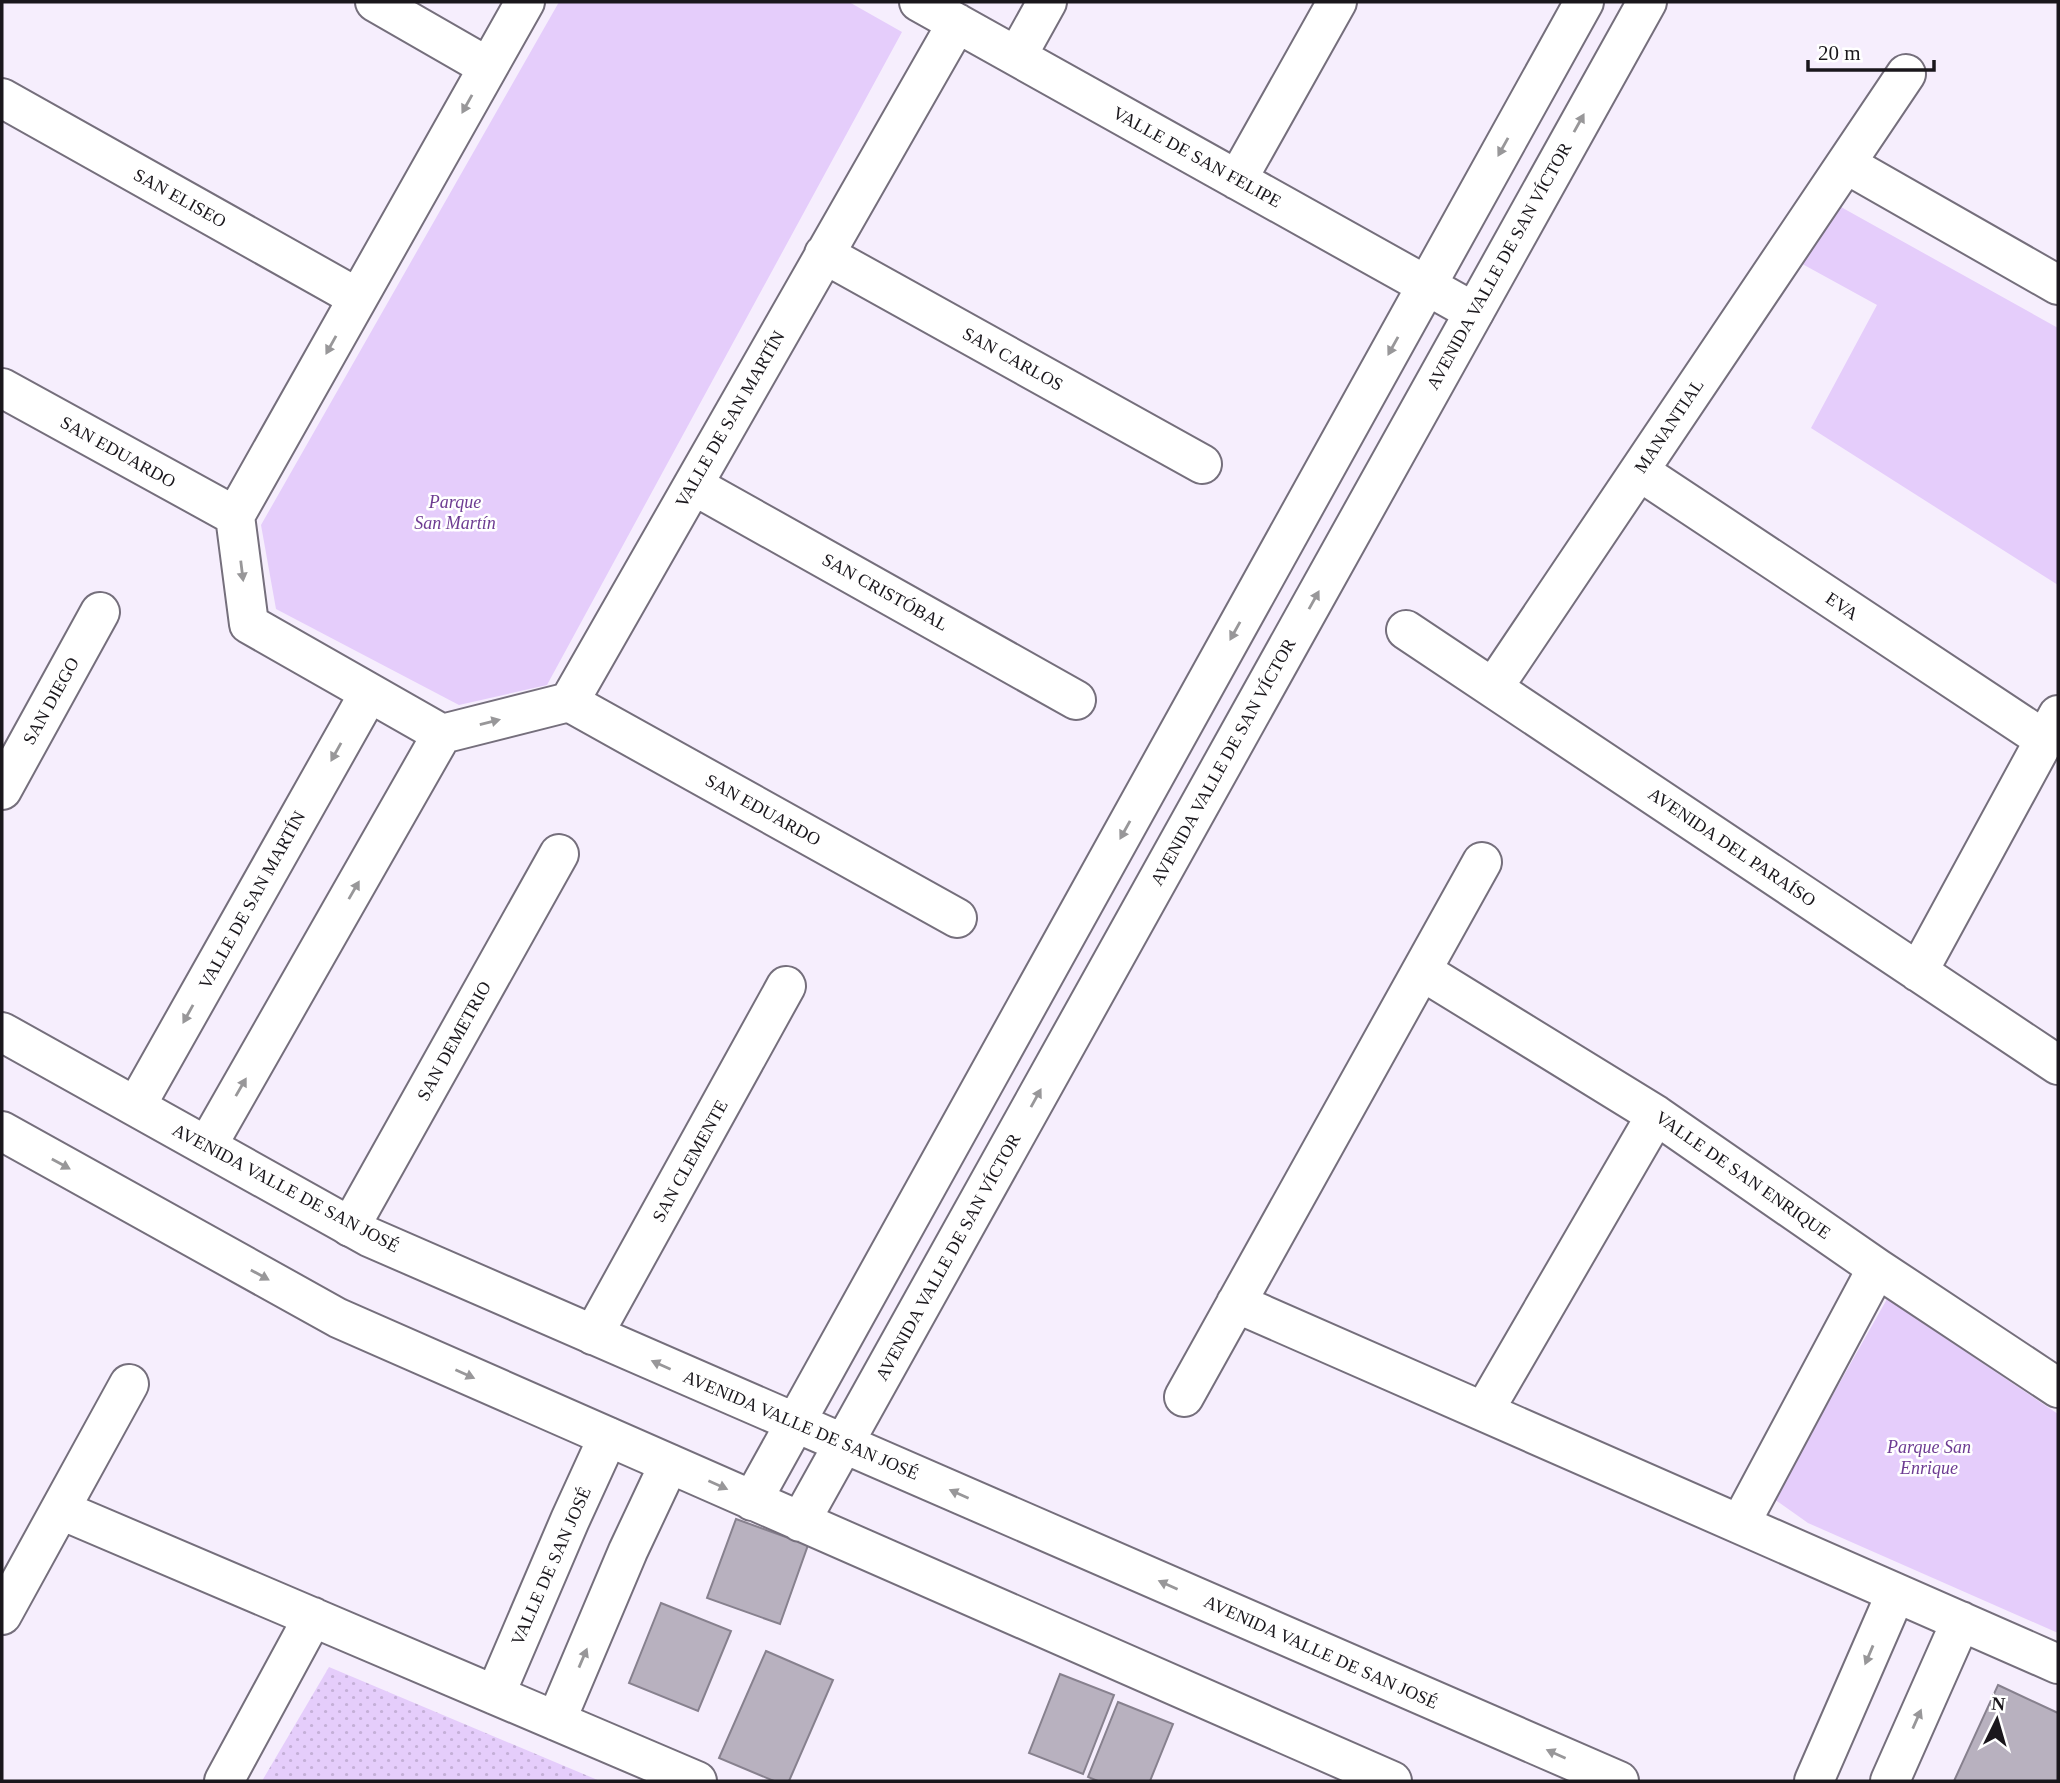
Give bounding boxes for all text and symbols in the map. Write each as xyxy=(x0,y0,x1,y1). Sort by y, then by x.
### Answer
scale bar xyxy=(1808,28,1934,72)
text: 20 m xyxy=(1818,41,1861,65)
one-way arrow xyxy=(461,94,473,114)
street label: VALLE DE SAN FELIPE xyxy=(1109,102,1285,212)
one-way arrow xyxy=(1573,113,1585,132)
one-way arrow xyxy=(1498,137,1509,157)
street label: AVENIDA VALLE DE SAN VÍCTOR xyxy=(1422,138,1575,393)
street label: SAN ELISEO xyxy=(130,164,230,232)
street label: SAN CARLOS xyxy=(959,323,1067,395)
street label: VALLE DE SAN MARTÍN xyxy=(670,327,789,511)
one-way arrow xyxy=(325,335,337,354)
one-way arrow xyxy=(1387,336,1399,356)
street label: MANANTIAL xyxy=(1630,375,1708,477)
street label: SAN EDUARDO xyxy=(57,412,179,492)
park label: Parque San Martín xyxy=(414,492,496,533)
street label: SAN CRISTÓBAL xyxy=(819,548,952,635)
one-way arrow xyxy=(237,560,248,582)
street label: EVA xyxy=(1822,588,1862,624)
one-way arrow xyxy=(1308,590,1320,609)
one-way arrow xyxy=(1229,621,1241,640)
street label: AVENIDA VALLE DE SAN VÍCTOR xyxy=(1146,634,1299,889)
street label: SAN DIEGO xyxy=(19,654,83,748)
one-way arrow xyxy=(479,716,501,727)
one-way arrow xyxy=(330,742,342,762)
street label: SAN EDUARDO xyxy=(702,770,824,850)
street label: AVENIDA DEL PARAÍSO xyxy=(1645,783,1820,910)
street label: VALLE DE SAN MARTÍN xyxy=(194,807,309,992)
one-way arrow xyxy=(1119,820,1131,839)
one-way arrow xyxy=(348,880,360,899)
street label: SAN DEMETRIO xyxy=(413,978,495,1104)
one-way arrow xyxy=(182,1005,194,1024)
one-way arrow xyxy=(235,1078,247,1097)
one-way arrow xyxy=(1030,1088,1042,1108)
street label: SAN CLEMENTE xyxy=(648,1096,732,1226)
street label: VALLE DE SAN ENRIQUE xyxy=(1652,1107,1834,1243)
street label: AVENIDA VALLE DE SAN JOSÉ xyxy=(169,1119,403,1256)
street label: AVENIDA VALLE DE SAN VÍCTOR xyxy=(871,1129,1024,1384)
one-way arrow xyxy=(52,1158,71,1170)
one-way arrow xyxy=(251,1269,270,1281)
one-way arrow xyxy=(650,1359,671,1370)
street label: AVENIDA VALLE DE SAN JOSÉ xyxy=(680,1365,922,1484)
one-way arrow xyxy=(455,1368,475,1380)
park label: Parque San Enrique xyxy=(1886,1437,1971,1478)
one-way arrow xyxy=(708,1479,728,1491)
street label: VALLE DE SAN JOSÉ xyxy=(506,1483,595,1648)
one-way arrow xyxy=(949,1488,970,1499)
one-way arrow xyxy=(1158,1579,1178,1591)
street label: AVENIDA VALLE DE SAN JOSÉ xyxy=(1201,1590,1442,1713)
one-way arrow xyxy=(1863,1645,1874,1666)
one-way arrow xyxy=(577,1647,588,1668)
north arrow xyxy=(1962,1685,2032,1755)
text: N xyxy=(1991,1693,2006,1715)
one-way arrow xyxy=(1912,1708,1923,1729)
one-way arrow xyxy=(1546,1748,1567,1759)

